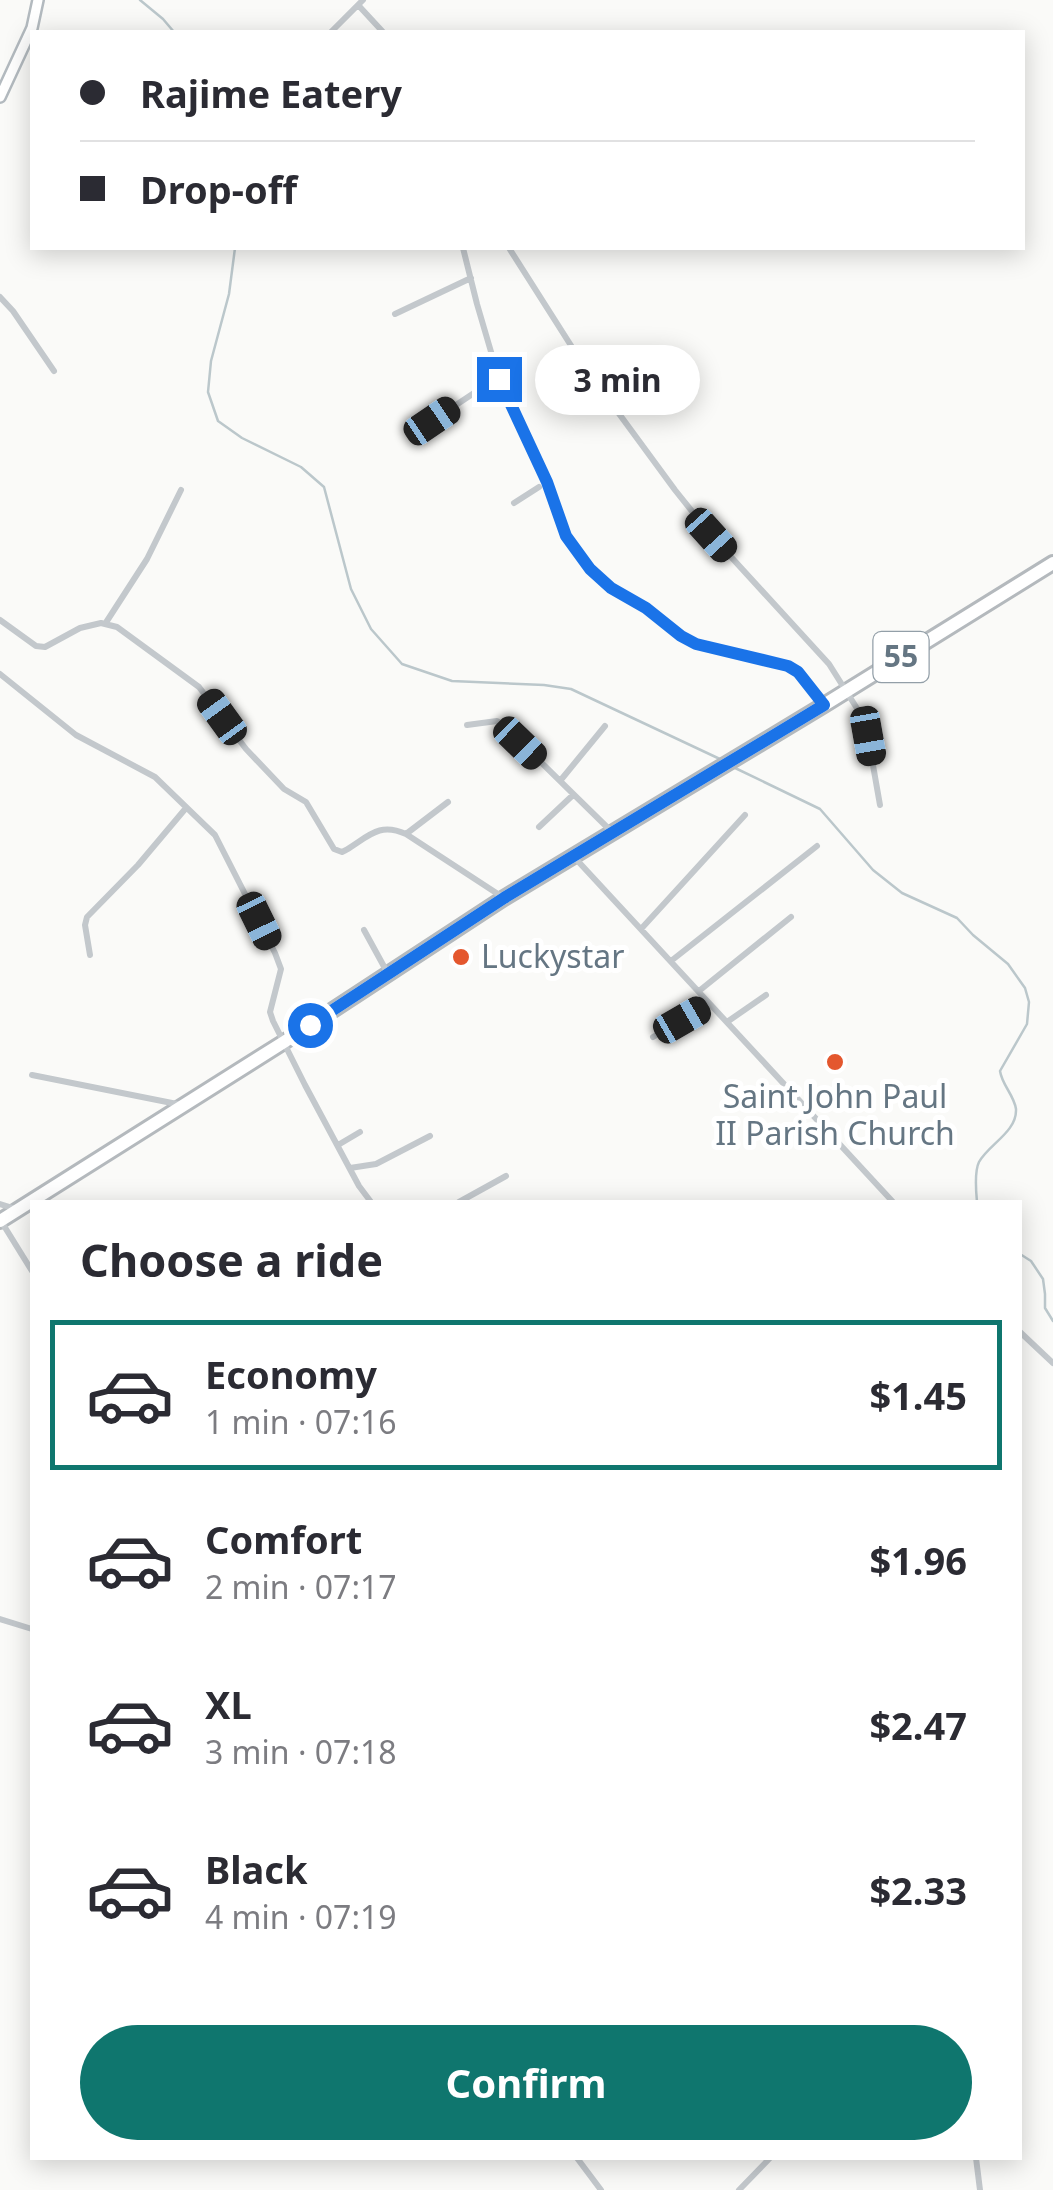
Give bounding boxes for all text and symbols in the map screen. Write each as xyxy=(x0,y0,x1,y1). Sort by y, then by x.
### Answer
text: Rajime Eatery xyxy=(140,67,402,119)
text: Drop-off xyxy=(140,163,297,215)
callout: 3 min xyxy=(534,344,699,414)
route end xyxy=(477,357,522,402)
text: 3 min xyxy=(573,358,662,401)
car xyxy=(399,392,465,450)
car xyxy=(680,503,742,567)
road number: 55 xyxy=(874,632,928,682)
car xyxy=(192,684,252,750)
car xyxy=(848,704,888,768)
car xyxy=(488,711,552,775)
car xyxy=(232,887,286,955)
place label: Luckystar xyxy=(481,934,624,977)
marker: Luckystar xyxy=(450,946,472,968)
car xyxy=(649,992,715,1048)
route start xyxy=(288,1003,333,1048)
marker: Saint John Paul II Parish Church xyxy=(824,1051,846,1073)
place label: Saint John Paul II Parish Church xyxy=(715,1074,955,1154)
text: Choose a ride xyxy=(80,1229,383,1290)
text: Economy xyxy=(205,1348,377,1400)
icon: car xyxy=(85,1350,175,1440)
text: $1.45 xyxy=(869,1369,967,1421)
text: 1 min · 07:16 xyxy=(205,1400,397,1443)
text: Comfort xyxy=(205,1513,362,1565)
icon: car xyxy=(85,1515,175,1605)
text: $1.96 xyxy=(869,1534,967,1586)
text: 2 min · 07:17 xyxy=(205,1565,397,1608)
text: XL xyxy=(205,1678,252,1730)
icon: car xyxy=(85,1680,175,1770)
text: $2.47 xyxy=(869,1699,967,1751)
text: 3 min · 07:18 xyxy=(205,1730,397,1773)
text: Black xyxy=(205,1843,308,1895)
icon: car xyxy=(85,1845,175,1935)
text: $2.33 xyxy=(869,1864,967,1916)
text: 4 min · 07:19 xyxy=(205,1895,397,1938)
button: Confirm xyxy=(80,2025,972,2140)

